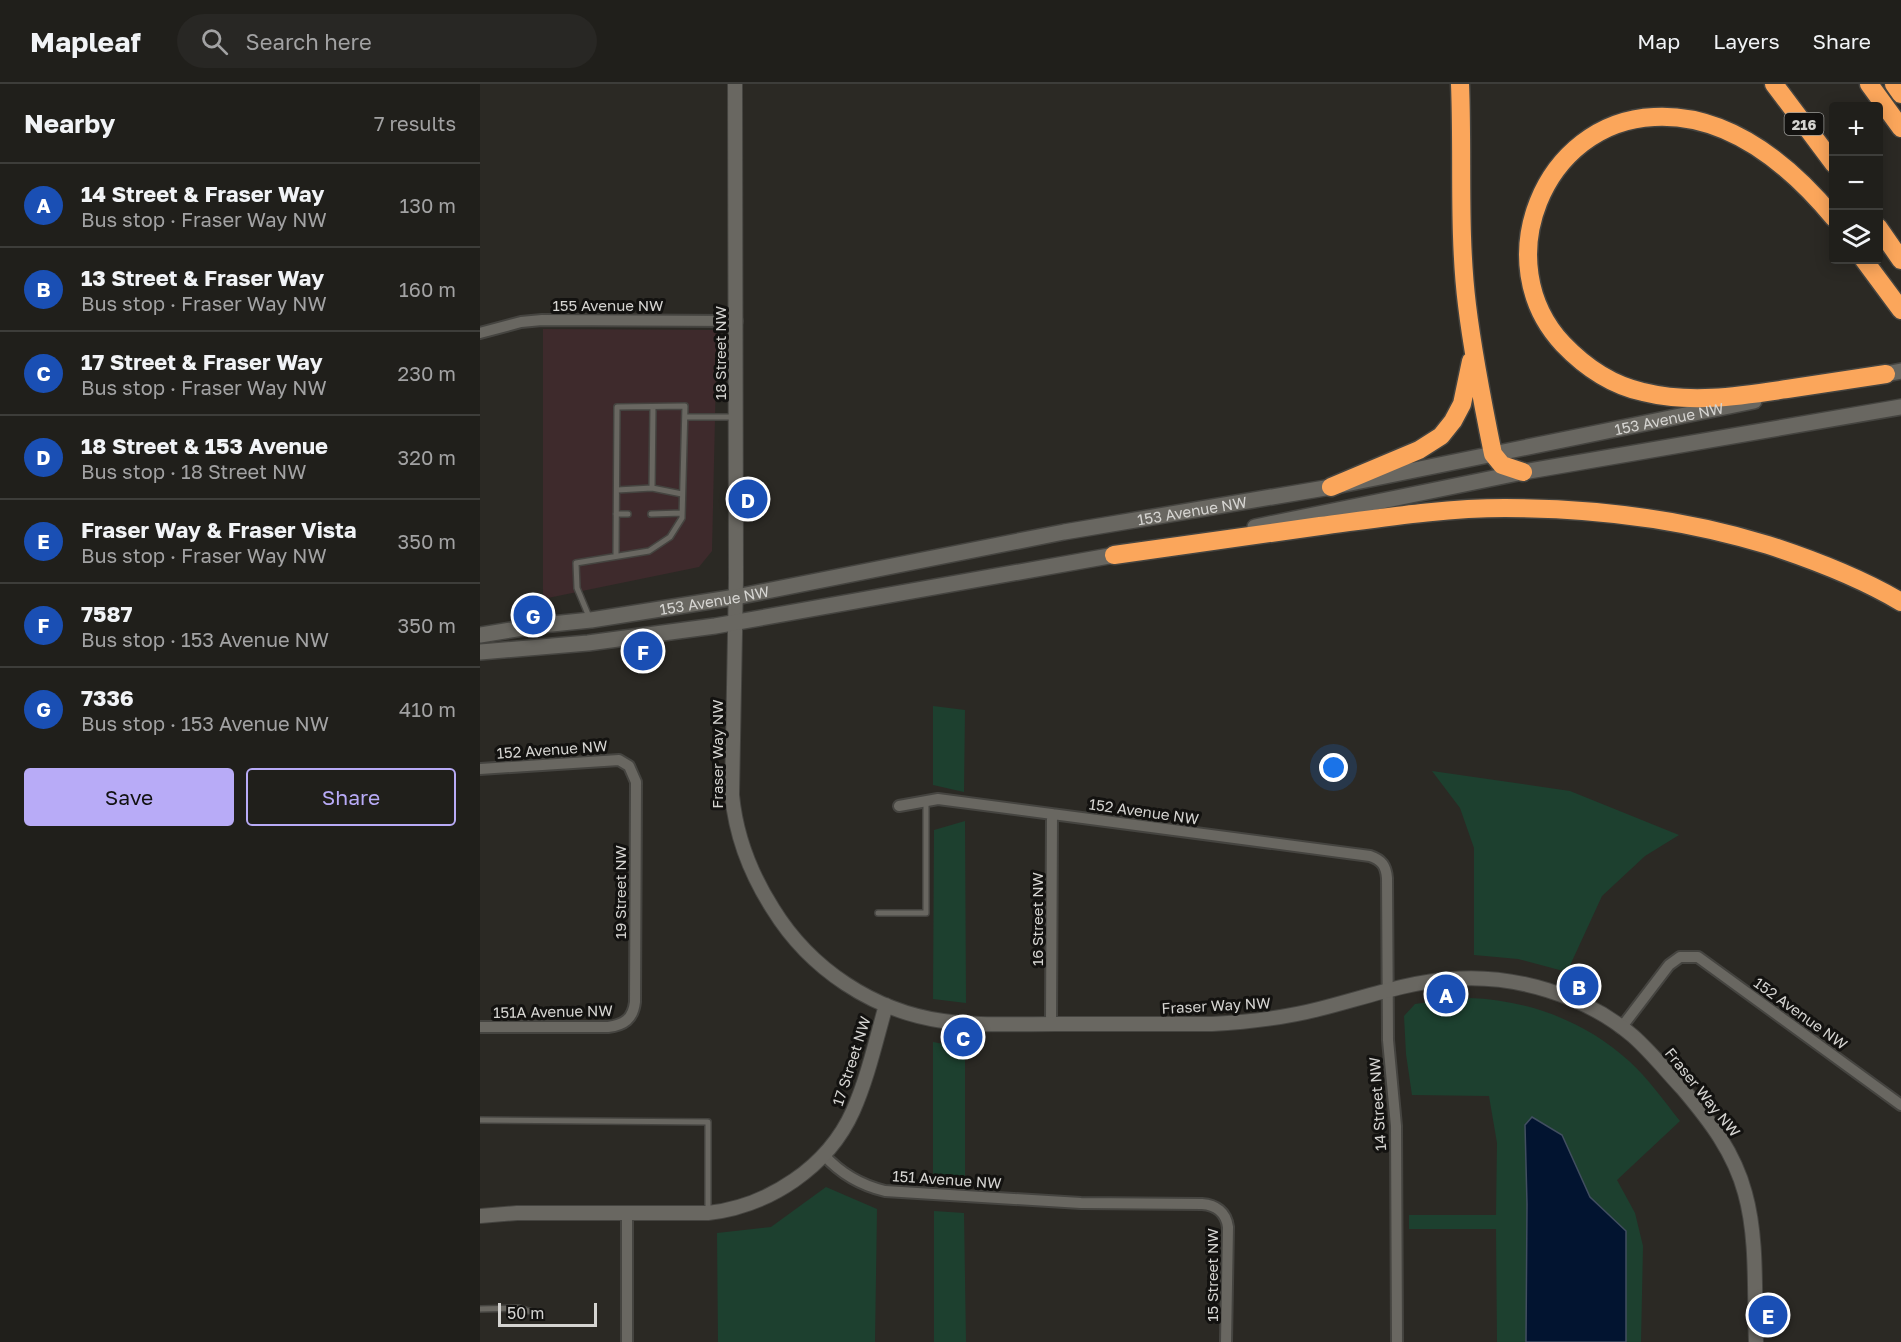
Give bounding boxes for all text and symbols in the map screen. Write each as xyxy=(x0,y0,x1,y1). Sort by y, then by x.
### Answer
search box xyxy=(177,14,597,68)
text: Mapleaf xyxy=(30,25,141,58)
icon: search xyxy=(198,25,231,58)
text: Search here xyxy=(246,28,372,55)
text: Map xyxy=(1637,28,1680,54)
text: Layers xyxy=(1713,28,1780,54)
text: Share xyxy=(1813,28,1871,54)
map controls xyxy=(1829,102,1883,264)
button: + xyxy=(1829,102,1883,156)
text: Nearby xyxy=(24,108,115,139)
text: 7 results xyxy=(374,111,456,135)
road number: 216 xyxy=(1784,113,1824,135)
button: − xyxy=(1829,156,1883,210)
text: 14 Street & Fraser Way xyxy=(81,180,324,207)
text: A xyxy=(36,193,51,217)
text: 130 m xyxy=(400,193,456,217)
text: Bus stop · Fraser Way NW xyxy=(81,207,327,231)
button: layers xyxy=(1829,210,1883,264)
text: 13 Street & Fraser Way xyxy=(81,264,324,291)
text: B xyxy=(36,277,51,301)
text: 160 m xyxy=(399,277,456,301)
text: Bus stop · Fraser Way NW xyxy=(81,291,327,315)
street label: 155 Avenue NW xyxy=(553,296,663,314)
street label: 18 Street NW xyxy=(711,306,729,400)
text: 17 Street & Fraser Way xyxy=(81,348,323,375)
text: C xyxy=(36,361,51,385)
text: 230 m xyxy=(398,361,456,385)
text: Bus stop · Fraser Way NW xyxy=(81,375,327,399)
street label: 153 Avenue NW xyxy=(1613,398,1725,438)
text: 18 Street & 153 Avenue xyxy=(81,432,328,459)
text: D xyxy=(36,445,51,469)
text: 320 m xyxy=(398,445,456,469)
text: Bus stop · 18 Street NW xyxy=(81,459,307,483)
pin: D xyxy=(728,476,768,522)
street label: 153 Avenue NW xyxy=(1136,492,1248,529)
text: Fraser Way & Fraser Vista xyxy=(81,516,357,543)
text: E xyxy=(37,529,50,553)
text: 350 m xyxy=(398,529,456,553)
text: Bus stop · Fraser Way NW xyxy=(81,543,327,567)
street label: 153 Avenue NW xyxy=(658,582,771,618)
pin: G xyxy=(514,592,552,638)
text: 7587 xyxy=(81,600,132,627)
text: F xyxy=(38,613,49,637)
text: 350 m xyxy=(398,613,456,637)
text: Bus stop · 153 Avenue NW xyxy=(81,627,329,651)
pin: F xyxy=(624,628,662,674)
text: 7336 xyxy=(81,684,134,711)
text: G xyxy=(36,697,51,721)
text: 410 m xyxy=(399,697,456,721)
street label: Fraser Way NW xyxy=(708,699,726,809)
text: Bus stop · 153 Avenue NW xyxy=(81,711,329,735)
street label: 152 Avenue NW xyxy=(496,736,608,762)
your location xyxy=(1319,753,1348,782)
button: Save xyxy=(24,768,234,826)
button: Share xyxy=(246,768,456,826)
street label: 152 Avenue NW xyxy=(1088,794,1200,828)
street label: 19 Street NW xyxy=(611,845,629,939)
street label: 16 Street NW xyxy=(1028,872,1046,966)
pin: B xyxy=(1560,964,1598,1008)
pin: A xyxy=(1426,972,1466,1016)
street label: 152 Avenue NW xyxy=(1751,973,1851,1053)
street label: Fraser Way NW xyxy=(1161,993,1271,1017)
street label: 151A Avenue NW xyxy=(493,1001,613,1021)
street label: 17 Street NW xyxy=(828,1014,874,1108)
pin: C xyxy=(944,1014,982,1060)
street label: Fraser Way NW xyxy=(1662,1044,1744,1140)
street label: 14 Street NW xyxy=(1365,1056,1389,1152)
street label: 151 Avenue NW xyxy=(892,1166,1002,1192)
street label: 15 Street NW xyxy=(1203,1228,1221,1322)
pin: E xyxy=(1748,1292,1788,1338)
scale bar xyxy=(498,1300,597,1328)
text: 50 m xyxy=(507,1303,544,1323)

